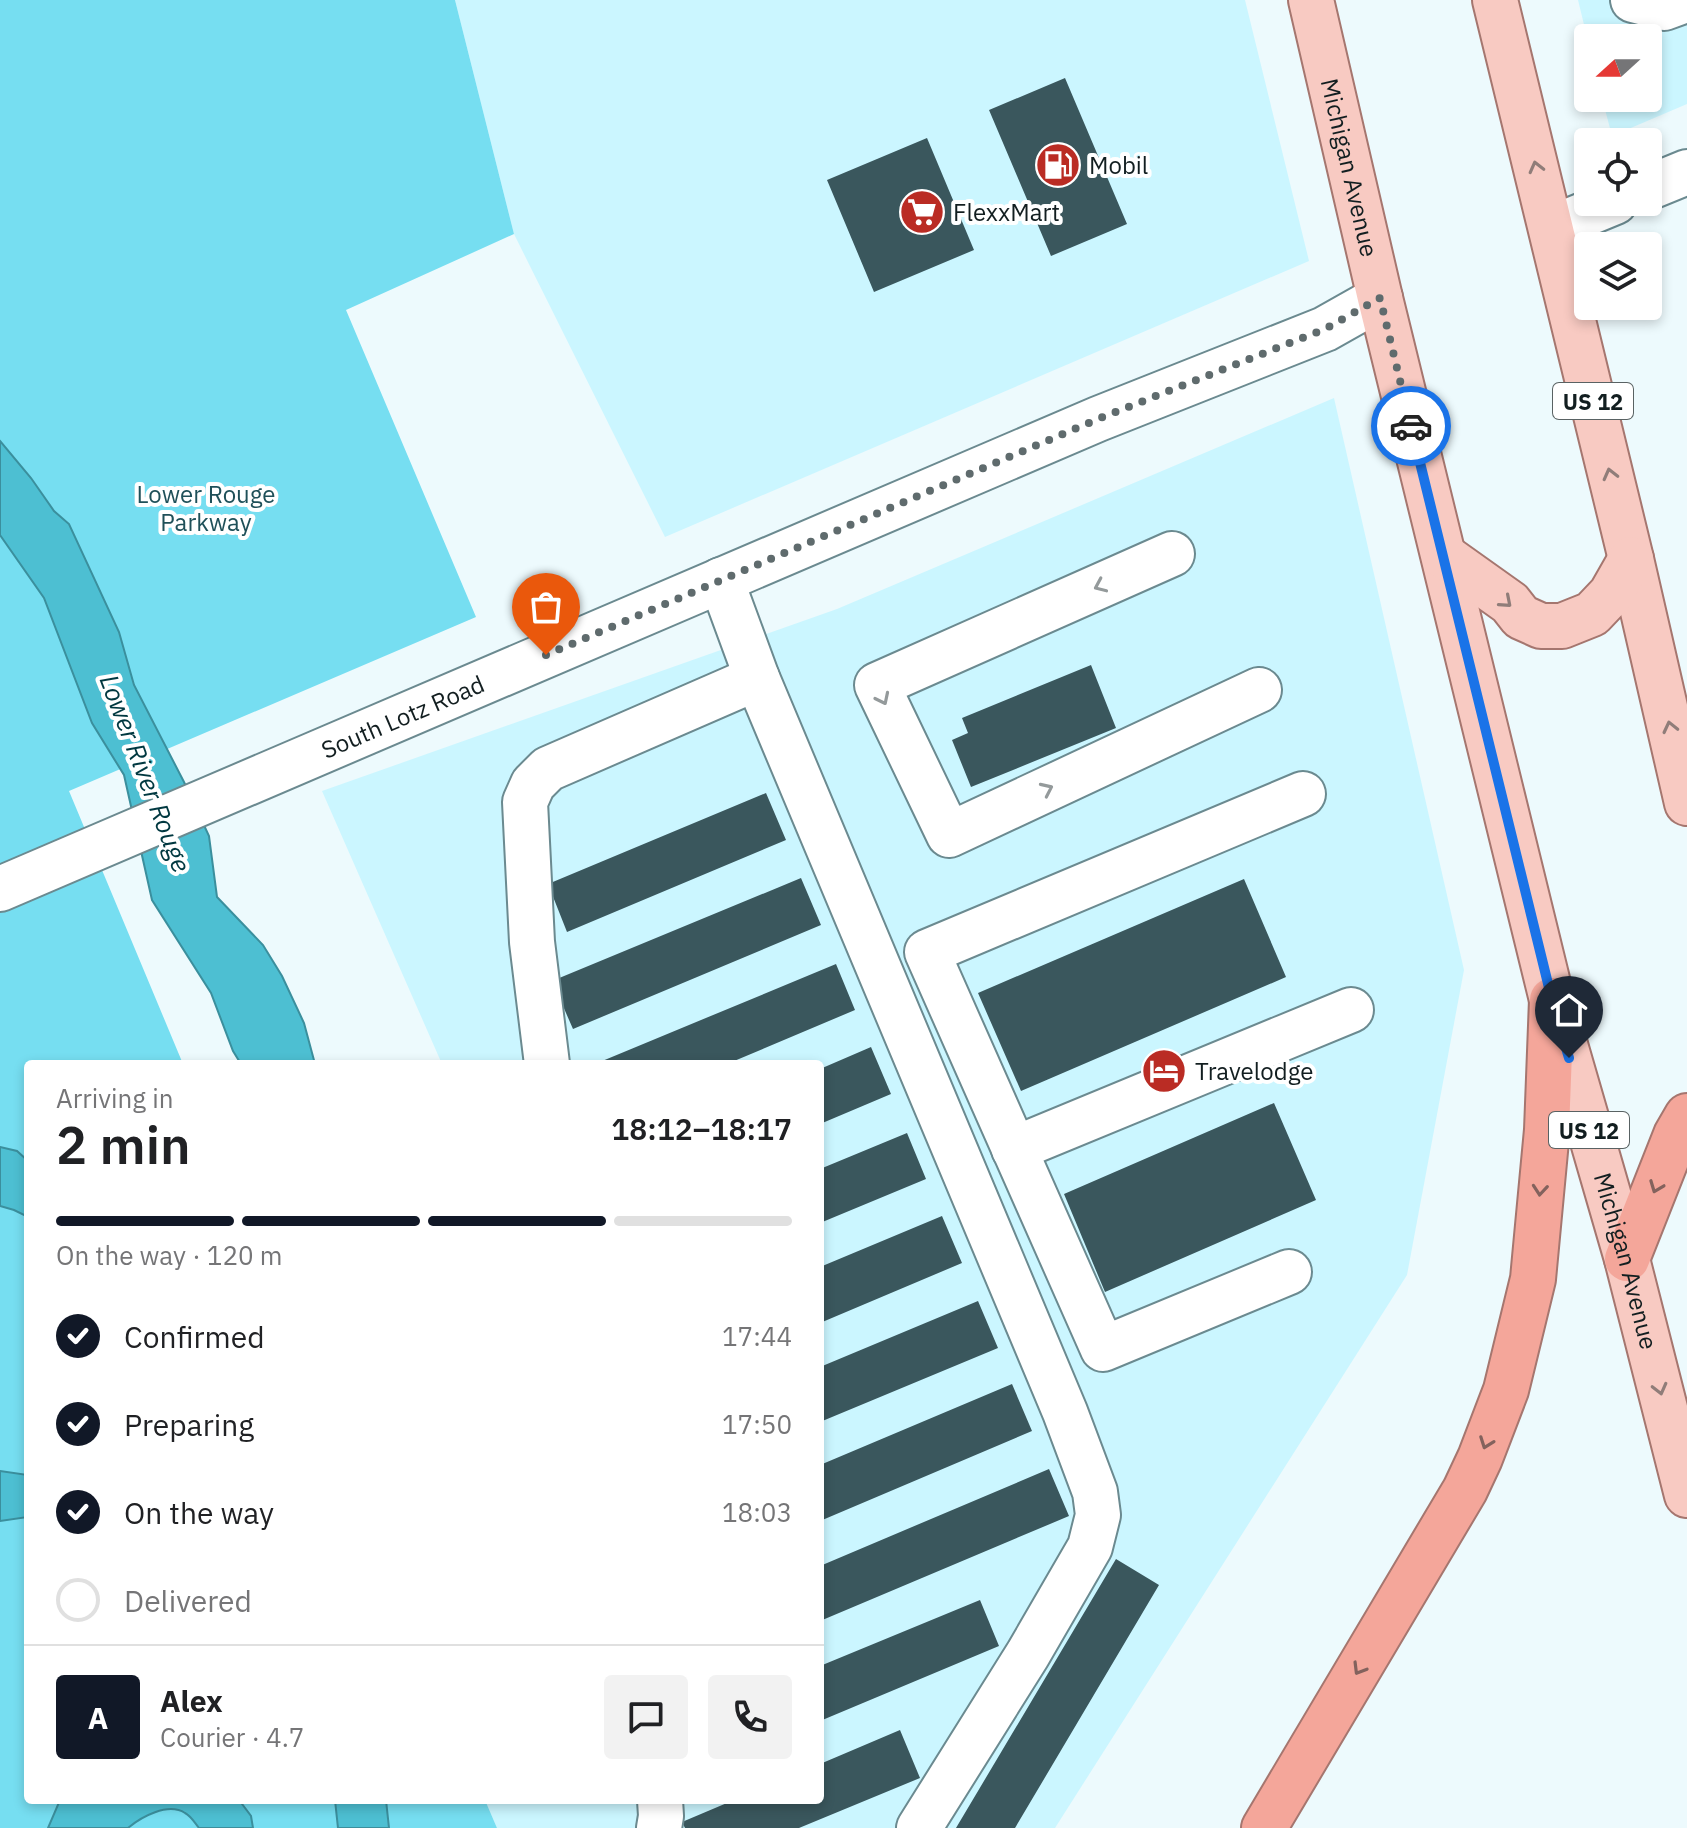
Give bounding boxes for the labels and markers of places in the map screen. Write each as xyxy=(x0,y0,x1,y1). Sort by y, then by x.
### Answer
fuel station icon: Mobil xyxy=(1034,141,1082,189)
place label: Mobil xyxy=(1089,149,1148,181)
supermarket icon: FlexxMart xyxy=(898,188,946,236)
place label: FlexxMart xyxy=(953,196,1060,228)
pin xyxy=(512,573,580,655)
pin xyxy=(1535,976,1603,1058)
hotel icon: Travelodge xyxy=(1140,1047,1188,1095)
place label: Travelodge xyxy=(1195,1055,1313,1087)

